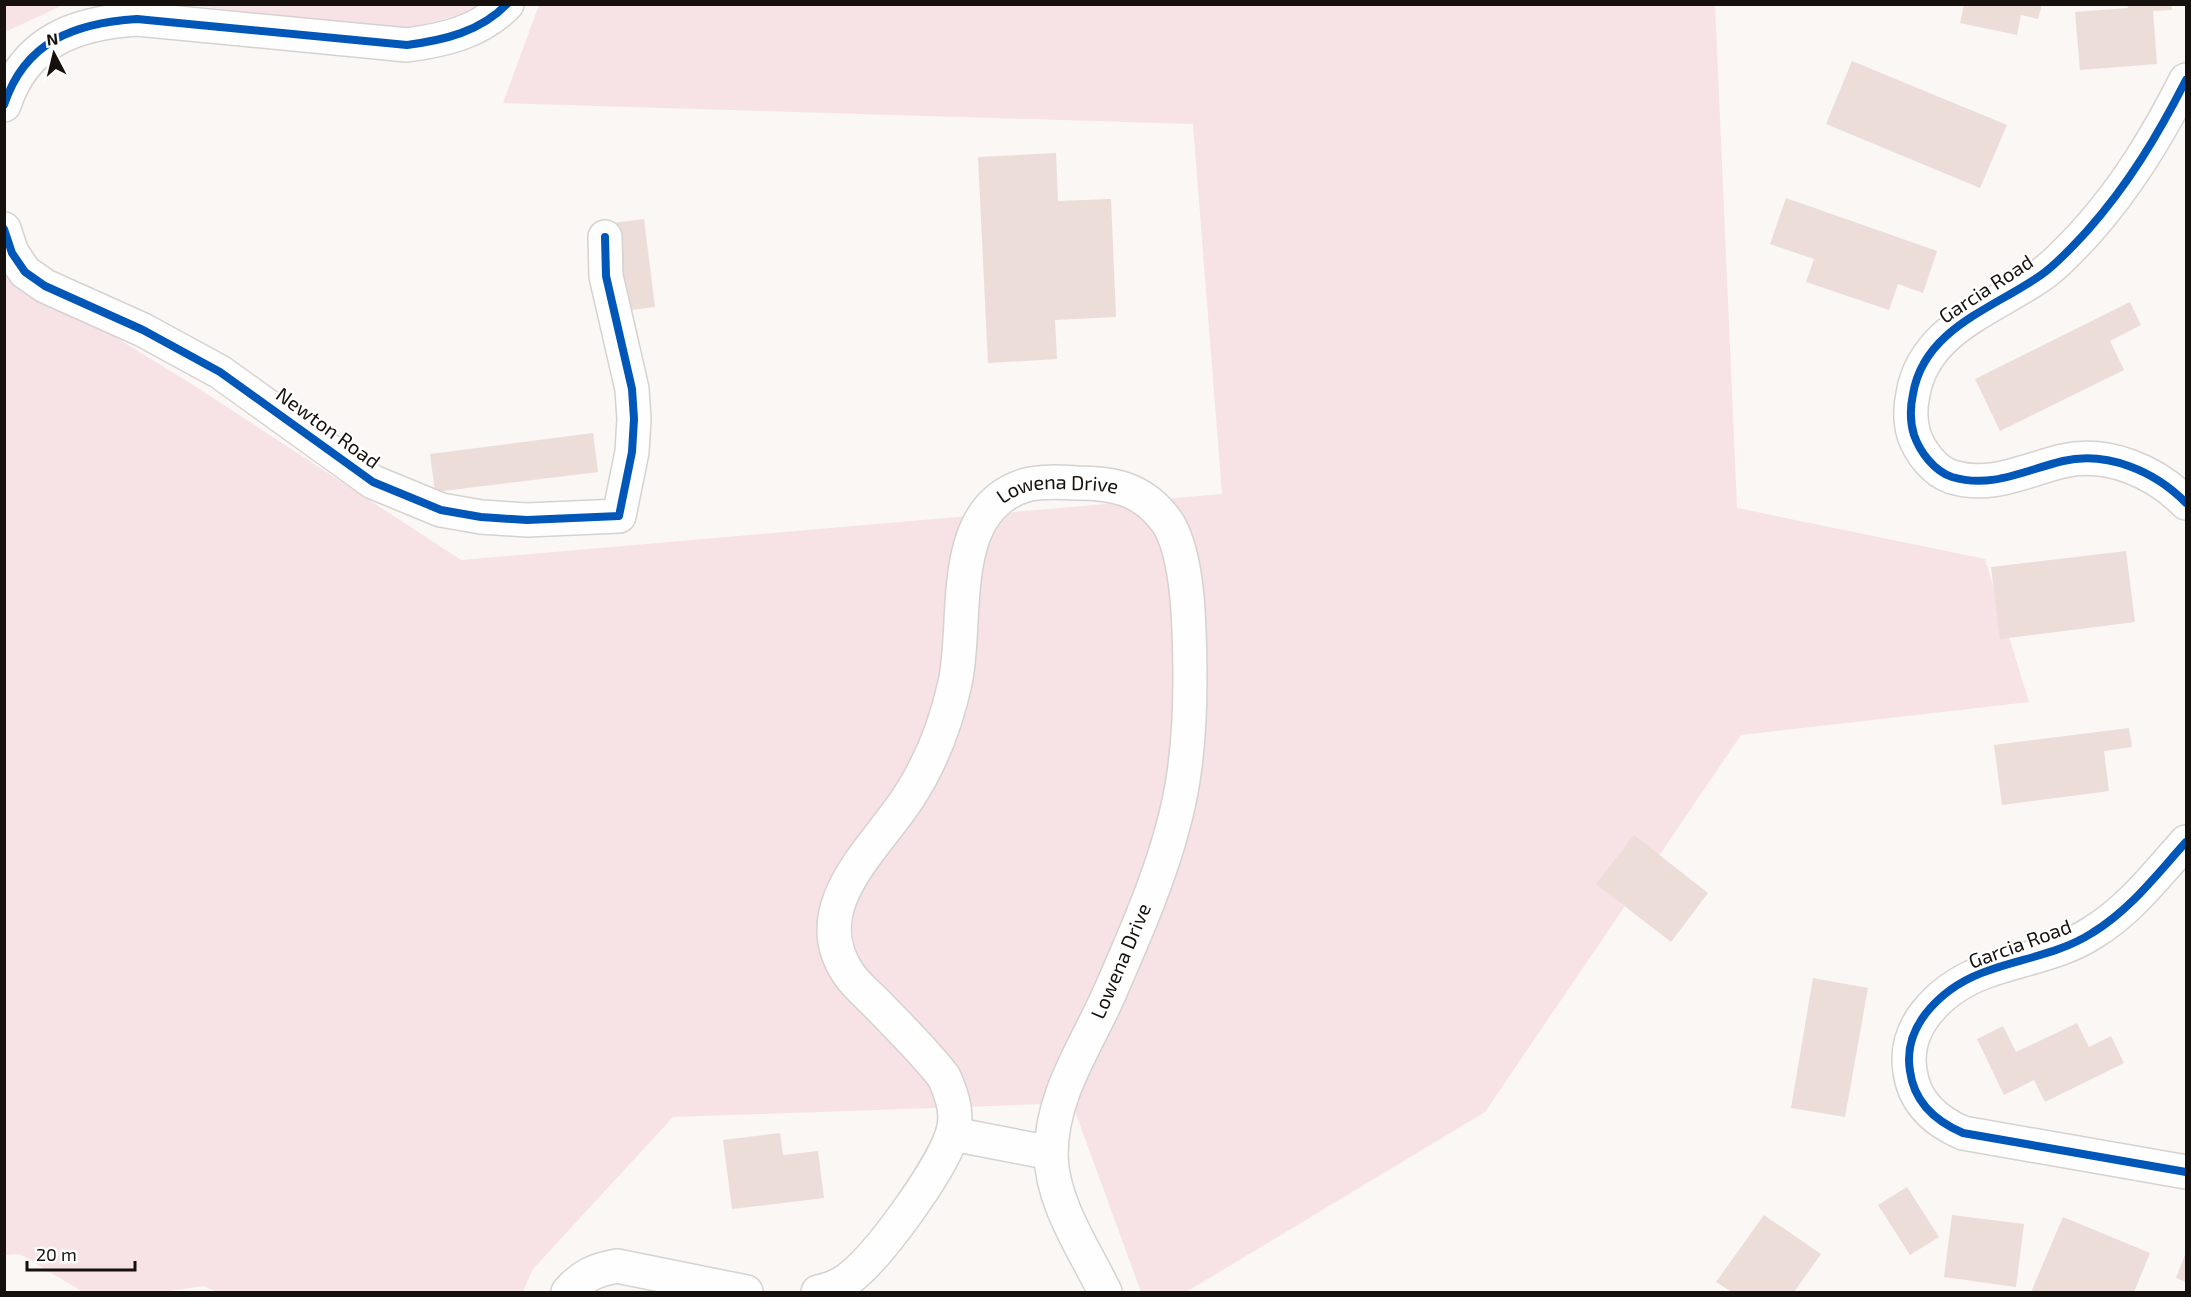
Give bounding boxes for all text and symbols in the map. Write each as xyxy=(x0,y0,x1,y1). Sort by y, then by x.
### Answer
north arrow xyxy=(24,24,84,84)
text: N xyxy=(45,28,59,49)
street label: Garcia Road xyxy=(1934,249,2037,328)
street label: Newton Road xyxy=(272,381,385,473)
street label: Lowena Drive xyxy=(991,469,1121,508)
street label: Lowena Drive xyxy=(1085,899,1155,1022)
street label: Garcia Road xyxy=(1965,913,2074,973)
scale bar xyxy=(27,1234,135,1272)
text: 20 m xyxy=(36,1243,77,1265)

